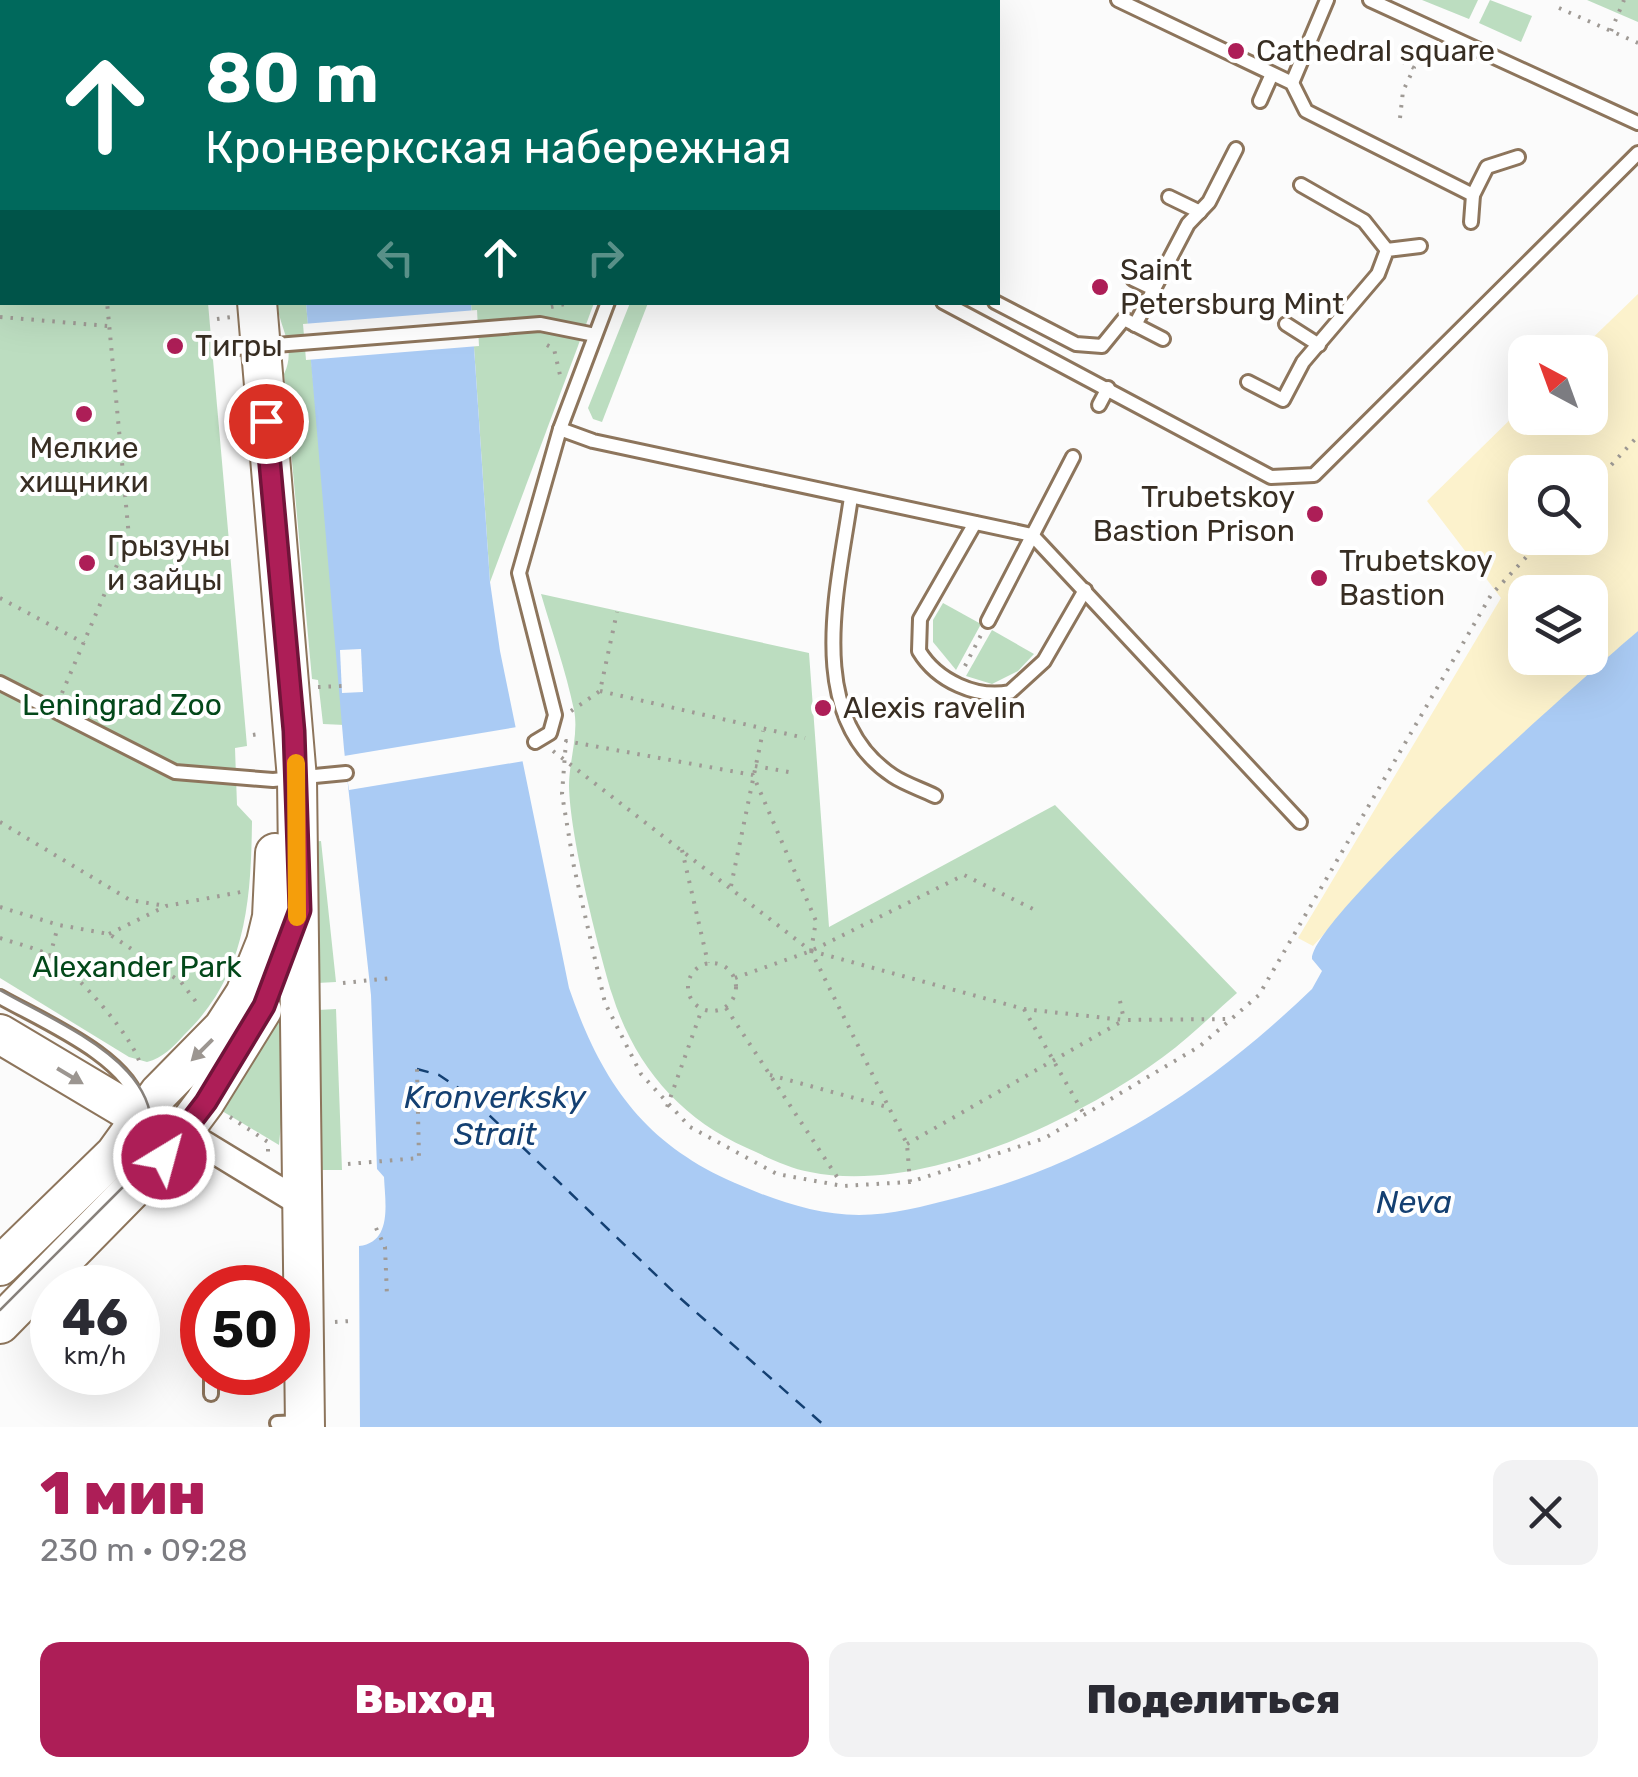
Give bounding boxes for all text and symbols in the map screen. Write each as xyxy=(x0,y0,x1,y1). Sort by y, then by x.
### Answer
place label: Cathedral square xyxy=(1256,33,1495,69)
text: 80 m xyxy=(205,37,379,120)
icon: ahead xyxy=(40,40,170,170)
marker: Cathedral square xyxy=(1225,40,1247,62)
text: Кронверкская набережная xyxy=(205,121,792,174)
icon: left xyxy=(368,230,423,285)
icon: ahead xyxy=(473,230,528,285)
icon: right xyxy=(578,230,633,285)
place label: Saint Petersburg Mint xyxy=(1120,252,1344,322)
marker: Saint Petersburg Mint xyxy=(1089,276,1111,298)
place label: Тигры xyxy=(195,328,283,364)
marker: Тигры xyxy=(164,335,186,357)
north arrow xyxy=(1508,335,1608,435)
map controls xyxy=(1508,335,1608,675)
pin xyxy=(224,379,309,464)
icon: arrive xyxy=(239,394,294,449)
marker: Мелкие хищники xyxy=(73,403,95,425)
place label: Мелкие хищники xyxy=(19,430,149,500)
button: search xyxy=(1508,455,1608,555)
place label: Trubetskoy Bastion Prison xyxy=(1093,479,1295,549)
marker: Trubetskoy Bastion Prison xyxy=(1304,503,1326,525)
place label: Грызуны и зайцы xyxy=(107,528,231,598)
place label: Trubetskoy Bastion xyxy=(1339,543,1493,613)
marker: Грызуны и зайцы xyxy=(76,552,98,574)
marker: Trubetskoy Bastion xyxy=(1308,567,1330,589)
button: layers xyxy=(1508,575,1608,675)
park label: Leningrad Zoo xyxy=(22,687,222,723)
place label: Alexis ravelin xyxy=(843,690,1026,726)
marker: Alexis ravelin xyxy=(812,697,834,719)
park label: Alexander Park xyxy=(32,949,242,985)
one-way arrow xyxy=(190,1037,214,1061)
one-way arrow xyxy=(56,1067,85,1084)
water label: Kronverksky Strait xyxy=(404,1078,587,1153)
position arrow xyxy=(112,1105,216,1209)
water label: Neva xyxy=(1376,1183,1452,1221)
speed limit sign: 50 xyxy=(180,1265,310,1395)
text: 46 xyxy=(62,1288,128,1348)
text: km/h xyxy=(64,1341,126,1370)
text: 1 мин xyxy=(40,1458,206,1529)
button: close xyxy=(1493,1460,1598,1565)
text: 230 m · 09:28 xyxy=(40,1531,248,1569)
button: Выход xyxy=(40,1642,809,1757)
button: Поделиться xyxy=(829,1642,1598,1757)

